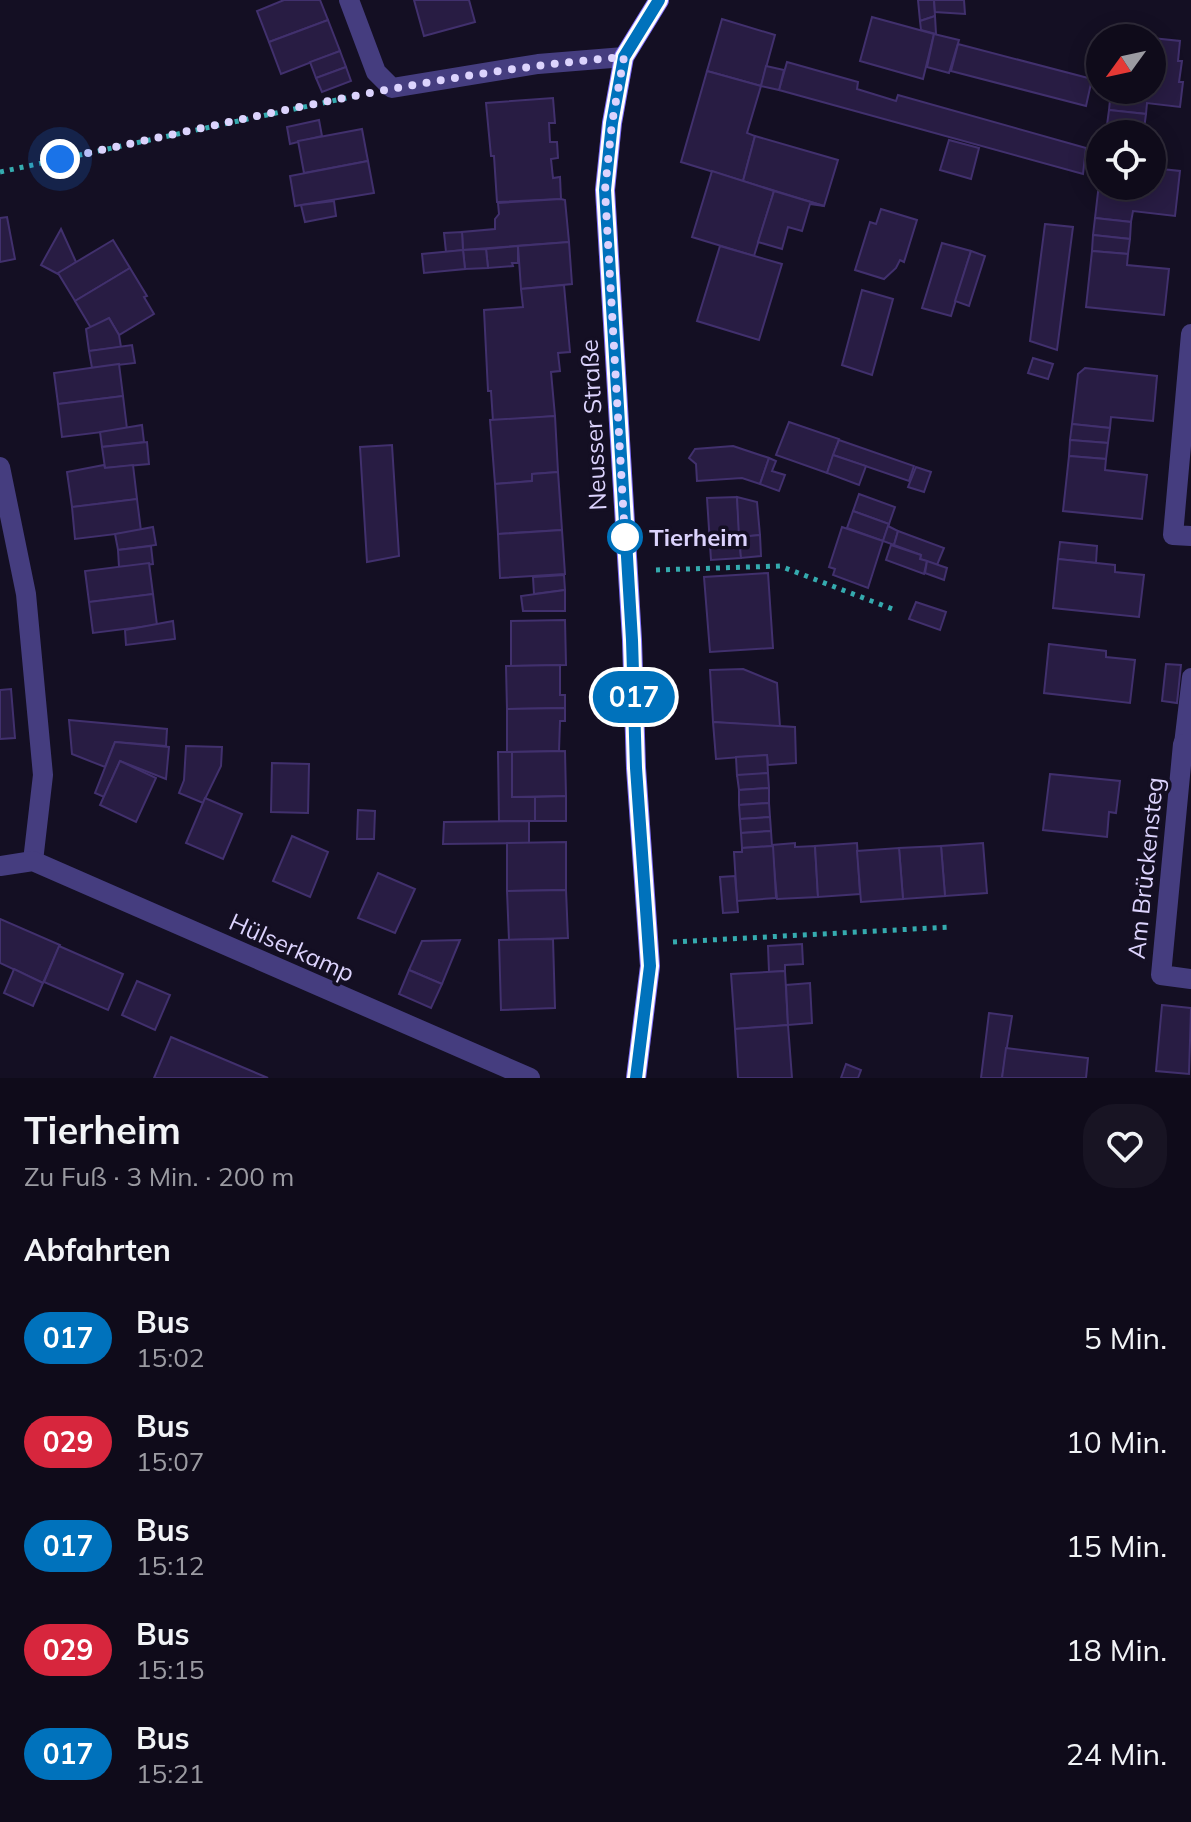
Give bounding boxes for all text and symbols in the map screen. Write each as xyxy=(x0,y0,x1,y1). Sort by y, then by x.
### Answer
north arrow xyxy=(1086,24,1166,104)
map controls xyxy=(1086,24,1166,200)
button: locate xyxy=(1086,120,1166,200)
your location xyxy=(40,139,80,179)
street label: Neusser Straße xyxy=(574,339,612,511)
marker: Tierheim xyxy=(608,520,642,554)
place label: Tierheim xyxy=(649,522,748,552)
line badge: 017 xyxy=(588,671,680,723)
text: 017 xyxy=(609,679,659,714)
street label: Am Brückensteg xyxy=(1121,776,1169,960)
street label: Hülserkamp xyxy=(225,906,359,988)
button: heart xyxy=(1083,1104,1167,1188)
text: Tierheim xyxy=(24,1106,181,1154)
text: Zu Fuß · 3 Min. · 200 m xyxy=(24,1160,294,1193)
text: Abfahrten xyxy=(24,1231,171,1269)
text: Bus xyxy=(136,1303,190,1341)
text: 5 Min. xyxy=(1084,1319,1167,1357)
text: 017 xyxy=(43,1320,93,1355)
text: 15:02 xyxy=(136,1341,204,1374)
text: Bus xyxy=(136,1407,190,1445)
text: 10 Min. xyxy=(1066,1423,1167,1461)
text: 029 xyxy=(43,1424,93,1459)
text: 15:07 xyxy=(136,1445,204,1478)
text: Bus xyxy=(136,1511,190,1549)
text: 15 Min. xyxy=(1066,1527,1167,1565)
text: 017 xyxy=(43,1528,93,1563)
text: 15:12 xyxy=(136,1549,204,1582)
text: Bus xyxy=(136,1615,190,1653)
text: 18 Min. xyxy=(1066,1631,1167,1669)
text: 029 xyxy=(43,1632,93,1667)
text: 15:15 xyxy=(136,1653,204,1686)
text: Bus xyxy=(136,1719,190,1757)
text: 24 Min. xyxy=(1066,1735,1167,1773)
text: 017 xyxy=(43,1736,93,1771)
text: 15:21 xyxy=(136,1757,204,1790)

